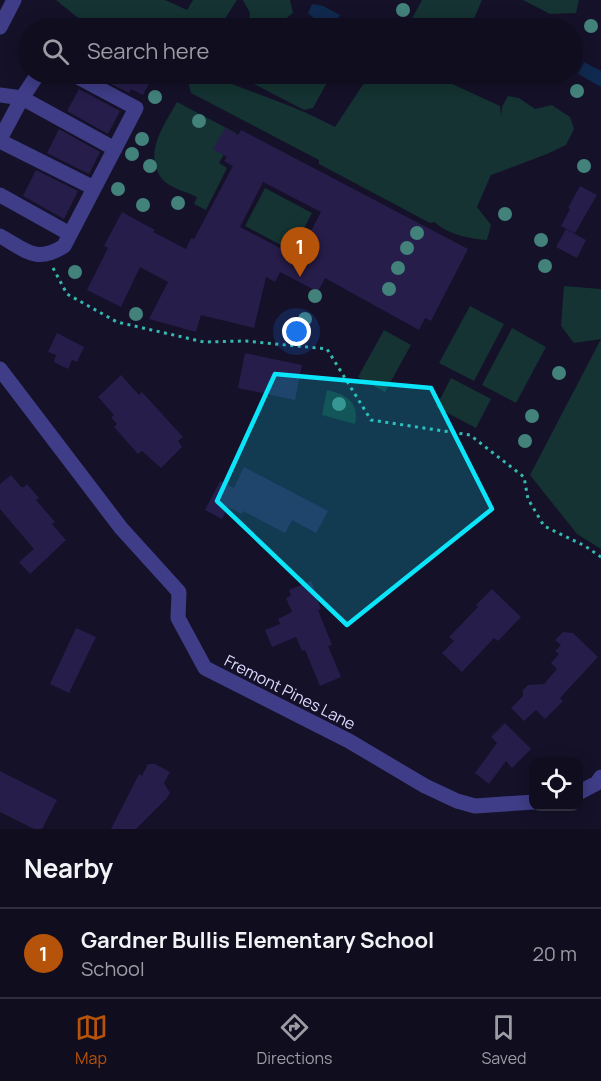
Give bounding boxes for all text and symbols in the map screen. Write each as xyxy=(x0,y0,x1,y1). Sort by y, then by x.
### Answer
search box xyxy=(18,18,583,84)
icon: search xyxy=(39,35,72,68)
text: Search here xyxy=(87,36,209,66)
pin: 1 xyxy=(280,228,320,277)
your location xyxy=(282,317,311,346)
street label: Fremont Pines Lane xyxy=(221,649,359,735)
map controls xyxy=(529,757,583,811)
button: locate xyxy=(529,757,583,811)
text: Nearby xyxy=(24,850,113,886)
text: Gardner Bullis Elementary School xyxy=(81,925,434,955)
text: 1 xyxy=(39,940,48,967)
text: 20 m xyxy=(532,940,577,967)
text: School xyxy=(81,955,145,982)
tab: Map xyxy=(75,1011,108,1069)
tab: Directions xyxy=(257,1011,332,1069)
tab: Saved xyxy=(481,1011,526,1069)

